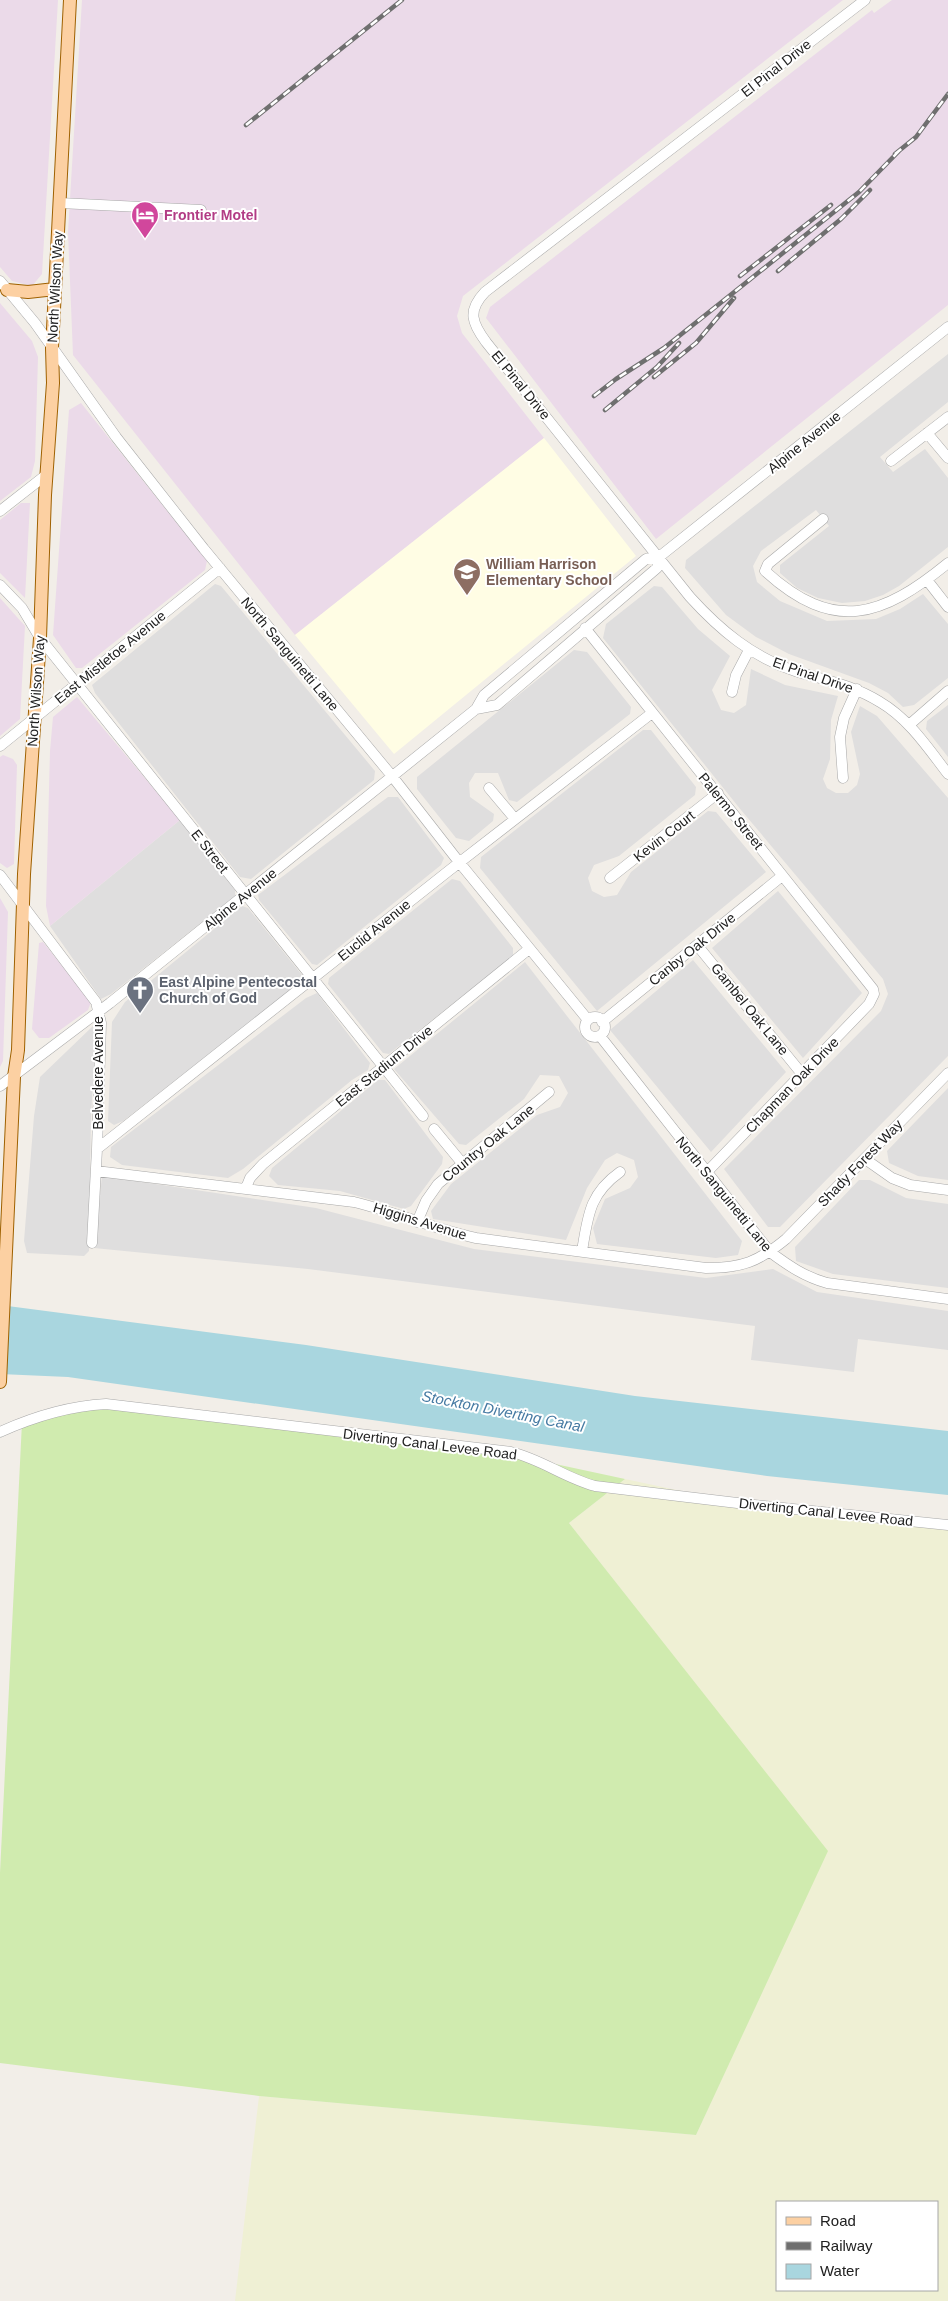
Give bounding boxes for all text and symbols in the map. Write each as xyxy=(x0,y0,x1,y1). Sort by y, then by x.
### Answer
street label: El Pinal Drive xyxy=(738,36,814,100)
hotel icon: Frontier Motel xyxy=(130,200,160,239)
place label: Frontier Motel xyxy=(164,207,257,223)
street label: North Wilson Way xyxy=(44,231,66,343)
street label: El Pinal Drive xyxy=(488,347,554,423)
street label: Alpine Avenue xyxy=(764,408,844,476)
place label: William Harrison Elementary School xyxy=(486,556,612,588)
school or university icon: William Harrison Elementary School xyxy=(452,557,482,596)
street label: North Sanguinetti Lane xyxy=(238,594,342,714)
street label: East Mistletoe Avenue xyxy=(51,607,169,707)
street label: North Wilson Way xyxy=(24,635,48,747)
street label: El Pinal Drive xyxy=(771,654,856,696)
street label: Palermo Street xyxy=(695,770,767,852)
street label: Kevin Court xyxy=(630,807,698,865)
street label: E Street xyxy=(188,826,232,876)
street label: Alpine Avenue xyxy=(200,865,280,933)
street label: Euclid Avenue xyxy=(335,896,414,964)
street label: Canby Oak Drive xyxy=(646,909,739,989)
street label: Gambel Oak Lane xyxy=(708,960,792,1058)
place label: East Alpine Pentecostal Church of God xyxy=(159,974,317,1006)
church icon: East Alpine Pentecostal Church of God xyxy=(125,975,155,1014)
street label: Belvedere Avenue xyxy=(90,1016,106,1130)
street label: East Stadium Drive xyxy=(332,1022,436,1110)
street label: Chapman Oak Drive xyxy=(742,1034,842,1136)
street label: Country Oak Lane xyxy=(439,1101,537,1185)
street label: Shady Forest Way xyxy=(814,1116,906,1210)
street label: North Sanguinetti Lane xyxy=(673,1133,775,1255)
street label: Higgins Avenue xyxy=(371,1199,469,1243)
water label: Stockton Diverting Canal xyxy=(420,1387,586,1435)
street label: Diverting Canal Levee Road xyxy=(342,1425,518,1463)
street label: Diverting Canal Levee Road xyxy=(738,1495,914,1529)
legend xyxy=(776,2201,938,2291)
text: Road xyxy=(820,2212,856,2229)
text: Railway xyxy=(820,2237,873,2254)
text: Water xyxy=(820,2262,859,2279)

